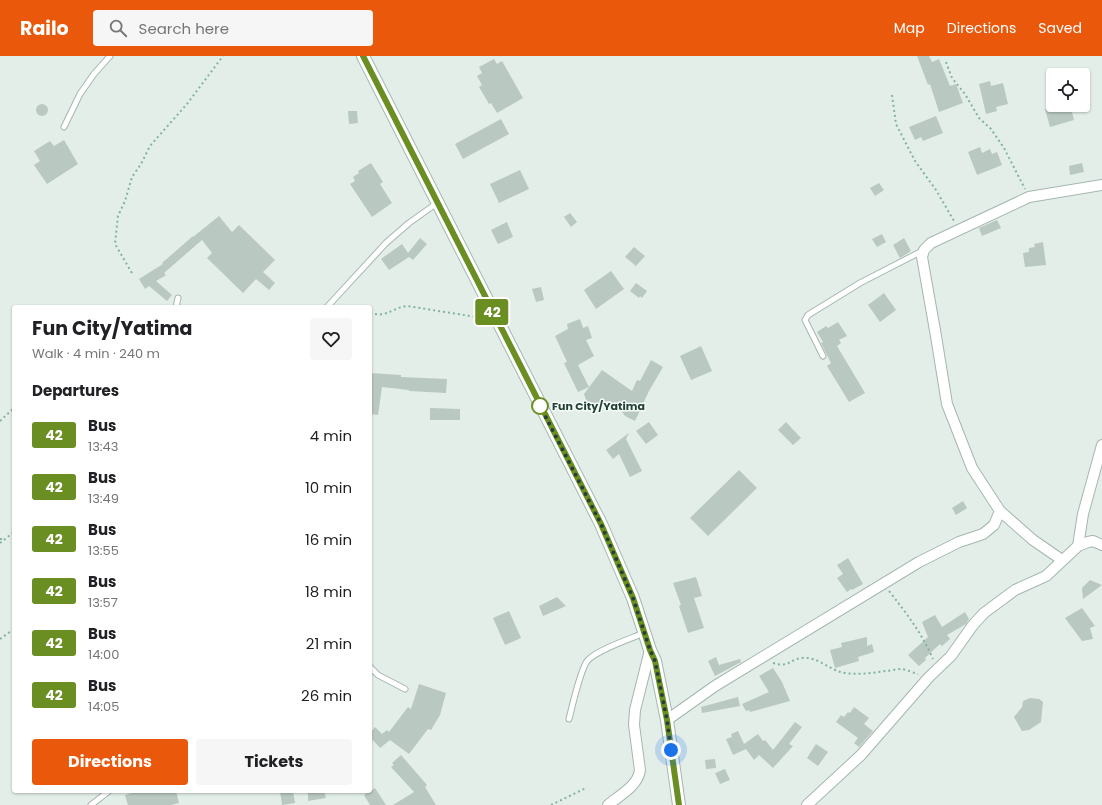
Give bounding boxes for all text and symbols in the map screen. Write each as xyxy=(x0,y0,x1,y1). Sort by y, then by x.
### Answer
search box xyxy=(93,10,373,46)
text: Railo xyxy=(20,15,69,42)
icon: search xyxy=(107,17,129,39)
text: Search here xyxy=(139,18,229,39)
text: Map xyxy=(894,18,925,38)
text: Directions xyxy=(947,18,1016,38)
text: Saved xyxy=(1038,18,1082,38)
map controls xyxy=(1046,68,1090,112)
button: locate xyxy=(1046,68,1090,112)
line badge: 42 xyxy=(474,299,510,325)
text: 42 xyxy=(483,302,501,322)
text: Fun City/Yatima xyxy=(32,315,192,342)
button: heart xyxy=(310,318,352,360)
text: Walk · 4 min · 240 m xyxy=(32,344,160,363)
text: Departures xyxy=(32,380,119,401)
marker: Fun City/Yatima xyxy=(531,397,549,415)
place label: Fun City/Yatima xyxy=(552,398,645,414)
text: Bus xyxy=(88,415,116,436)
text: 42 xyxy=(45,425,63,445)
text: 4 min xyxy=(310,425,352,446)
text: 13:43 xyxy=(88,437,118,456)
text: Bus xyxy=(88,467,116,488)
text: 42 xyxy=(45,477,63,497)
text: 10 min xyxy=(305,477,352,498)
text: 13:49 xyxy=(88,489,119,508)
text: Bus xyxy=(88,519,116,540)
text: 42 xyxy=(45,529,63,549)
text: 16 min xyxy=(305,529,352,550)
text: 13:55 xyxy=(88,541,119,560)
text: Bus xyxy=(88,571,116,592)
text: 42 xyxy=(45,581,63,601)
text: 18 min xyxy=(305,581,352,602)
text: 13:57 xyxy=(88,593,118,612)
text: Bus xyxy=(88,623,116,644)
text: 42 xyxy=(45,633,63,653)
text: 21 min xyxy=(306,633,352,654)
text: 14:00 xyxy=(88,645,119,664)
text: Bus xyxy=(88,675,116,696)
text: 42 xyxy=(45,685,63,705)
text: 26 min xyxy=(301,685,352,706)
text: 14:05 xyxy=(88,697,119,716)
button: Directions xyxy=(32,739,188,785)
button: Tickets xyxy=(196,739,352,785)
your location xyxy=(661,740,681,760)

